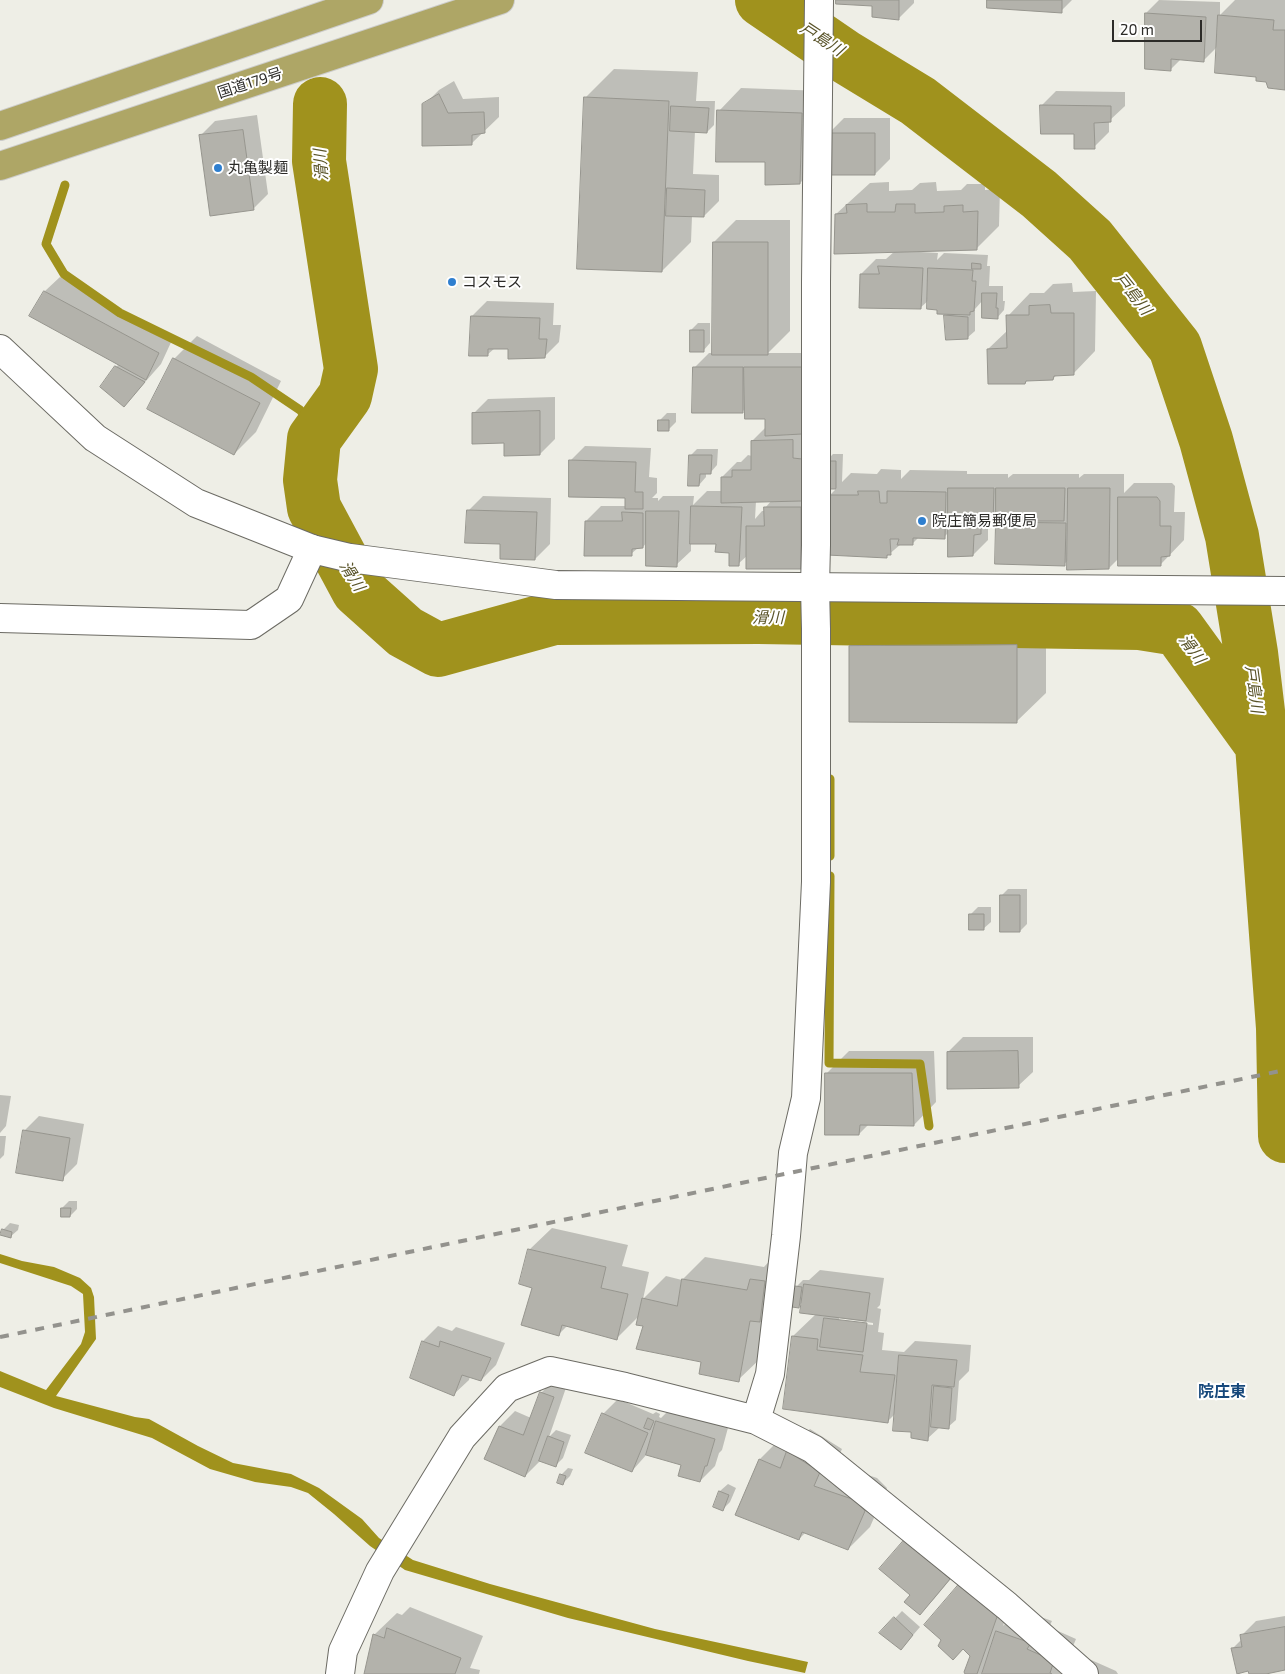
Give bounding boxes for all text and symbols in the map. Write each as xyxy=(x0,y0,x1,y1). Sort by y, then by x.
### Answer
scale bar xyxy=(1115,10,1205,42)
water label: 戸島川 xyxy=(797,18,847,60)
text: 20 m xyxy=(1120,20,1154,38)
street label: 国道179号 xyxy=(215,64,285,102)
water label: 滑川 xyxy=(310,148,332,182)
place label: 丸亀製麺 xyxy=(228,159,288,177)
marker: 丸亀製麺 xyxy=(212,162,224,174)
water label: 戸島川 xyxy=(1111,269,1155,319)
place label: コスモス xyxy=(462,273,522,291)
marker: コスモス xyxy=(446,276,458,288)
place label: 院庄簡易郵便局 xyxy=(932,512,1037,530)
marker: 院庄簡易郵便局 xyxy=(916,515,928,527)
water label: 滑川 xyxy=(335,557,369,595)
water label: 滑川 xyxy=(752,608,784,628)
water label: 滑川 xyxy=(1175,630,1209,668)
water label: 戸島川 xyxy=(1241,664,1267,714)
district label: 院庄東 xyxy=(1198,1382,1246,1402)

